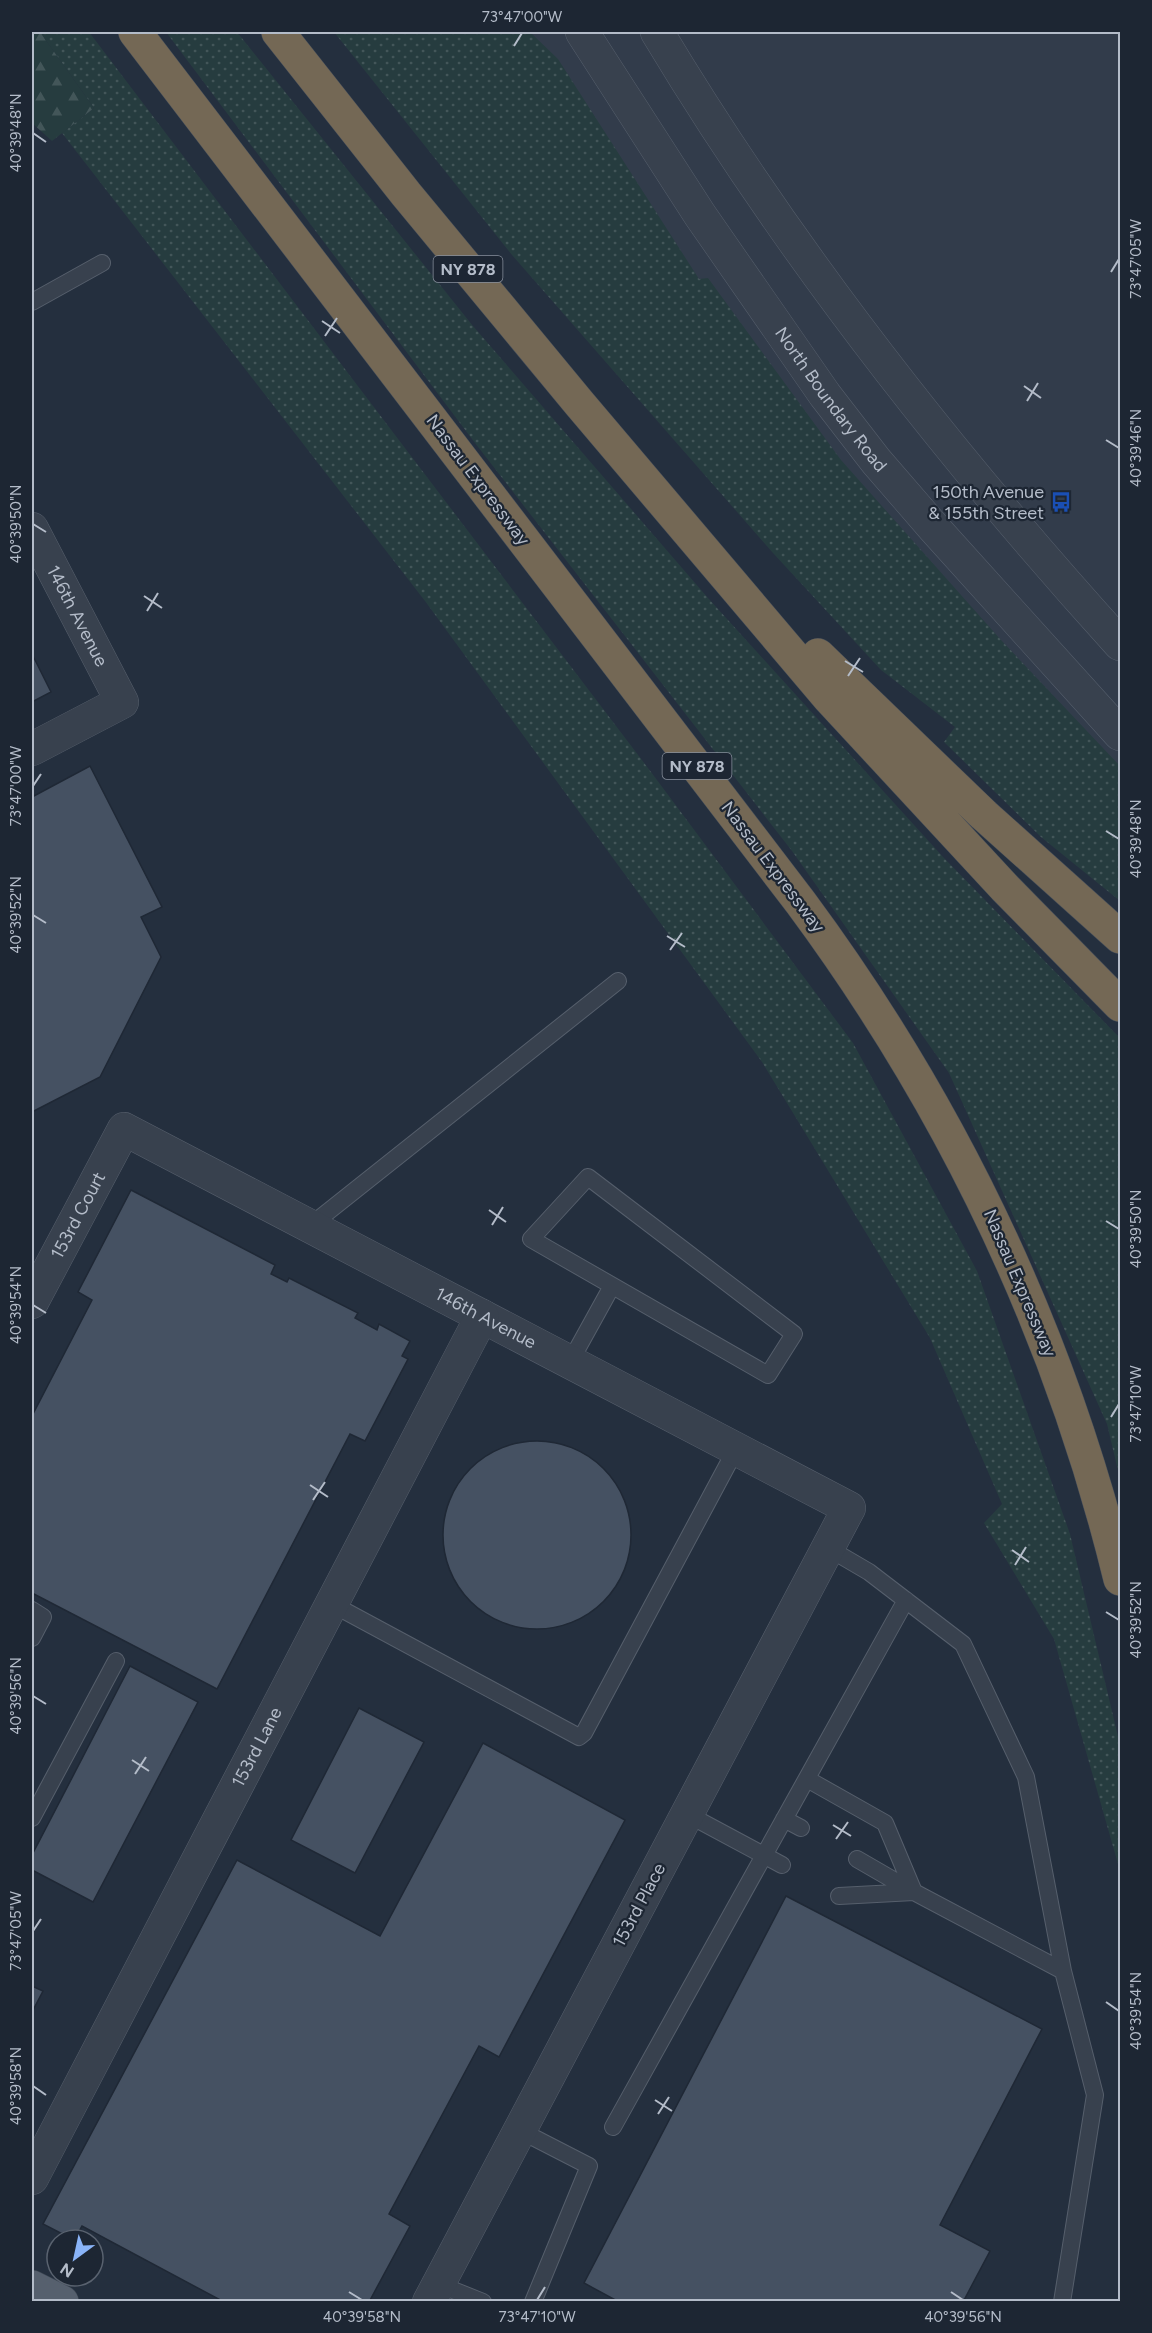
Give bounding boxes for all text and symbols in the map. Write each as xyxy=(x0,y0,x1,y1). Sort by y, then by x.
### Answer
text: 73°47'00"W xyxy=(482,8,563,26)
text: 40°39'48"N xyxy=(7,93,25,173)
text: 73°47'05"W xyxy=(1127,219,1145,299)
road number: NY 878 xyxy=(434,256,502,282)
street label: North Boundary Road xyxy=(770,323,892,477)
text: 40°39'46"N xyxy=(1127,409,1145,487)
street label: Nassau Expressway xyxy=(422,410,535,550)
place label: 150th Avenue & 155th Street xyxy=(928,481,1044,524)
text: 40°39'50"N xyxy=(7,485,25,563)
bus stop icon: 150th Avenue & 155th Street xyxy=(1049,490,1073,514)
street label: 146th Avenue xyxy=(42,562,113,670)
text: 73°47'00"W xyxy=(7,745,25,826)
road number: NY 878 xyxy=(662,753,732,779)
street label: Nassau Expressway xyxy=(717,797,830,937)
text: 40°39'48"N xyxy=(1127,799,1145,879)
text: 40°39'52"N xyxy=(7,876,25,954)
street label: 153rd Court xyxy=(46,1168,110,1263)
text: 40°39'50"N xyxy=(1127,1190,1145,1268)
street label: Nassau Expressway xyxy=(979,1206,1061,1361)
text: 40°39'54"N xyxy=(7,1266,25,1344)
street label: 146th Avenue xyxy=(431,1283,540,1354)
text: 73°47'10"W xyxy=(1127,1365,1145,1443)
text: 40°39'52"N xyxy=(1127,1581,1145,1659)
text: 40°39'56"N xyxy=(7,1657,25,1735)
street label: 153rd Lane xyxy=(227,1703,287,1791)
street label: 153rd Place xyxy=(608,1859,670,1951)
text: 73°47'05"W xyxy=(7,1891,25,1971)
text: 40°39'54"N xyxy=(1127,1972,1145,2050)
text: 40°39'58"N xyxy=(7,2047,25,2125)
north arrow xyxy=(45,2228,105,2288)
text: N xyxy=(57,2259,77,2281)
text: 40°39'58"N xyxy=(323,2308,401,2326)
text: 73°47'10"W xyxy=(498,2308,576,2326)
text: 40°39'56"N xyxy=(924,2308,1002,2326)

